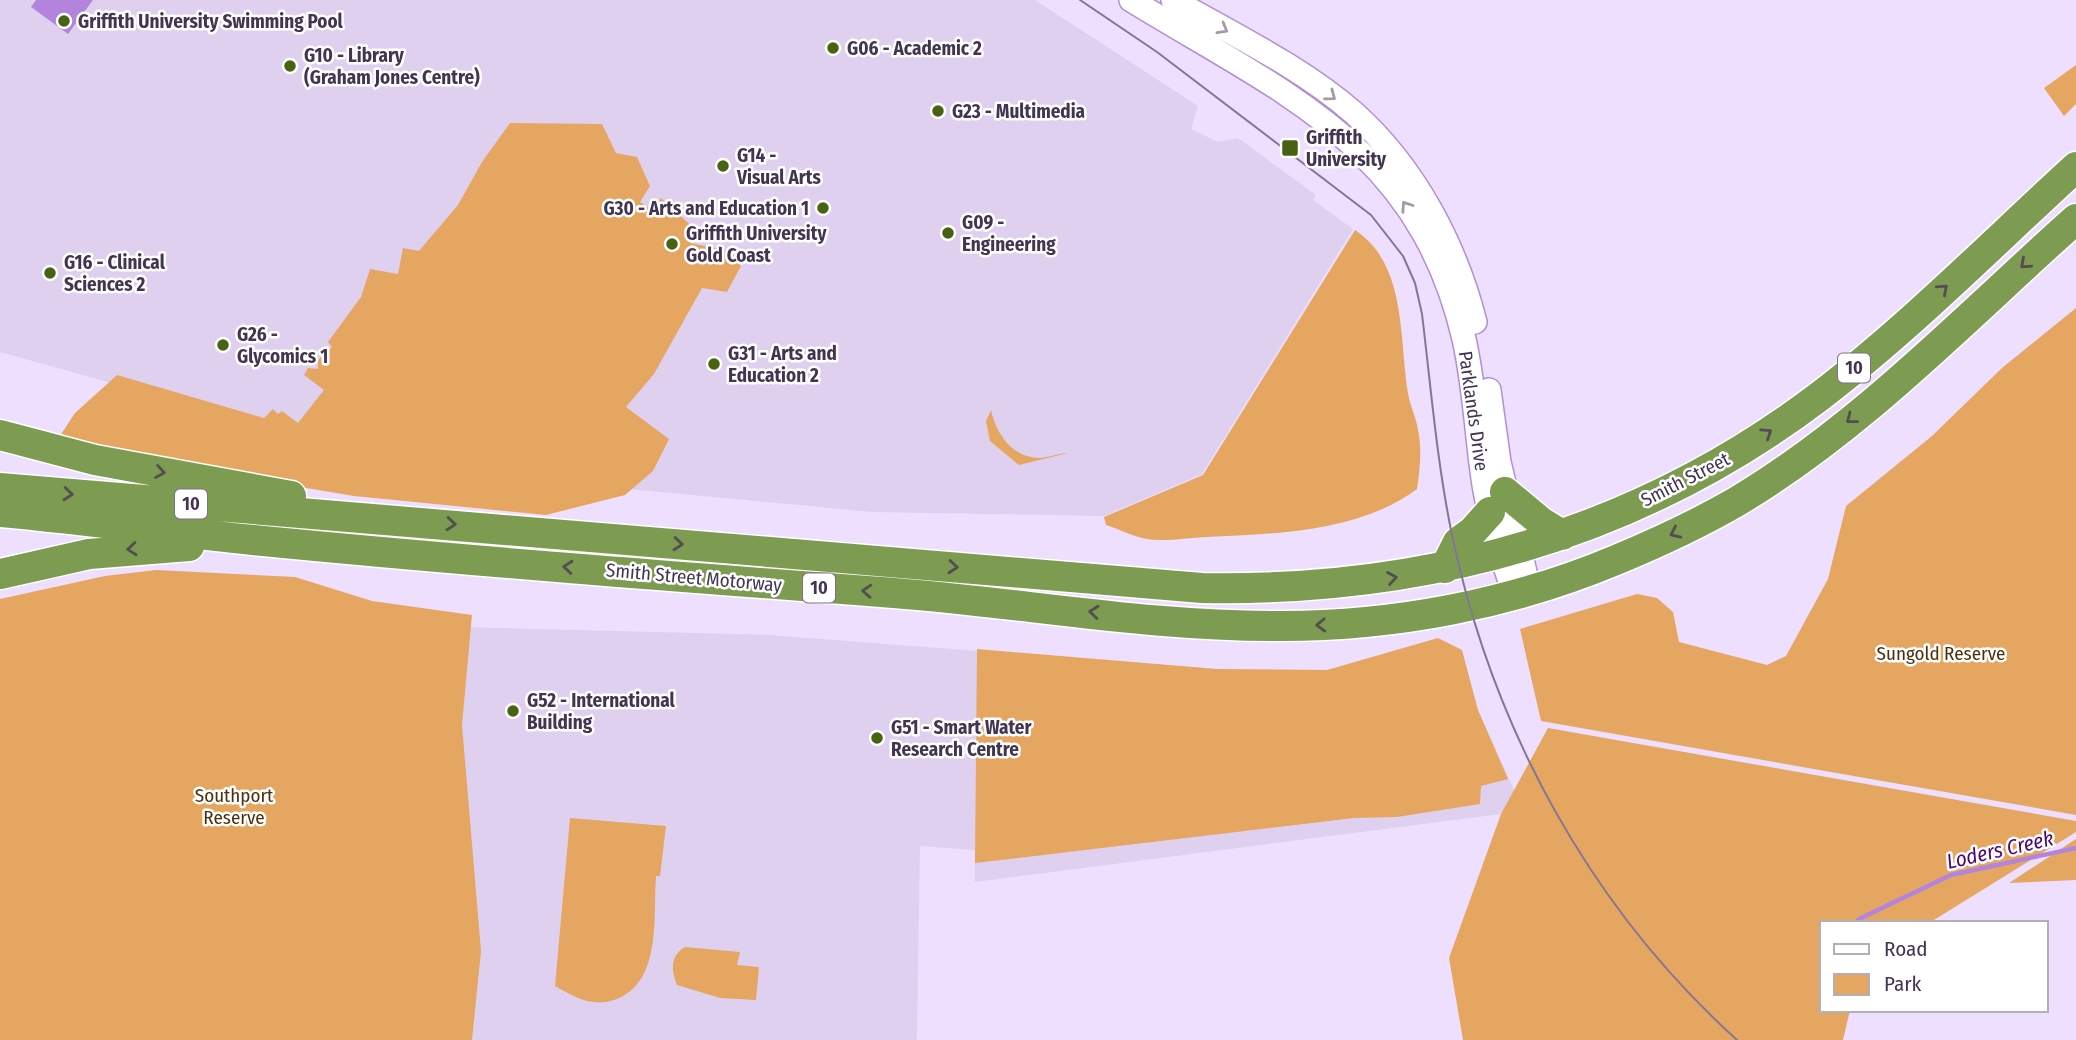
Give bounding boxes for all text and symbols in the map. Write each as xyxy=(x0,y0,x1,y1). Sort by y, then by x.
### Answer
place label: Griffith University Swimming Pool xyxy=(78,10,344,33)
marker: Griffith University Swimming Pool xyxy=(56,13,72,29)
one-way arrow xyxy=(1216,21,1229,34)
place label: G06 - Academic 2 xyxy=(847,37,982,60)
marker: G06 - Academic 2 xyxy=(825,40,841,56)
place label: G10 - Library (Graham Jones Centre) xyxy=(304,44,480,89)
marker: G10 - Library (Graham Jones Centre) xyxy=(282,58,298,74)
one-way arrow xyxy=(1323,87,1335,100)
place label: G23 - Multimedia xyxy=(952,100,1085,123)
marker: G23 - Multimedia xyxy=(930,103,946,119)
place label: Griffith University xyxy=(1306,126,1387,171)
marker: Griffith University xyxy=(1280,138,1300,158)
place label: G14 - Visual Arts xyxy=(736,144,821,189)
marker: G14 - Visual Arts xyxy=(715,158,731,174)
place label: G30 - Arts and Education 1 xyxy=(603,197,809,220)
marker: G30 - Arts and Education 1 xyxy=(815,200,831,216)
one-way arrow xyxy=(1402,201,1414,214)
place label: G09 - Engineering xyxy=(962,211,1056,256)
place label: Griffith University Gold Coast xyxy=(686,222,827,267)
marker: G09 - Engineering xyxy=(940,225,956,241)
marker: Griffith University Gold Coast xyxy=(664,236,680,252)
place label: G16 - Clinical Sciences 2 xyxy=(64,251,166,296)
one-way arrow xyxy=(2020,256,2033,268)
marker: G16 - Clinical Sciences 2 xyxy=(42,265,58,281)
one-way arrow xyxy=(1935,285,1948,297)
place label: G26 - Glycomics 1 xyxy=(237,323,328,368)
marker: G26 - Glycomics 1 xyxy=(215,337,231,353)
place label: G31 - Arts and Education 2 xyxy=(728,342,837,387)
street label: Parklands Drive xyxy=(1454,350,1493,473)
road number: 10 xyxy=(1838,354,1870,382)
marker: G31 - Arts and Education 2 xyxy=(706,356,722,372)
one-way arrow xyxy=(1846,411,1858,424)
one-way arrow xyxy=(1759,428,1772,441)
street label: Smith Street xyxy=(1637,447,1734,512)
one-way arrow xyxy=(153,464,165,479)
one-way arrow xyxy=(63,486,74,501)
road number: 10 xyxy=(175,490,207,518)
one-way arrow xyxy=(446,516,457,531)
one-way arrow xyxy=(1670,525,1683,539)
one-way arrow xyxy=(672,536,683,551)
one-way arrow xyxy=(127,541,138,556)
street label: Smith Street Motorway xyxy=(605,558,783,597)
one-way arrow xyxy=(562,559,573,574)
one-way arrow xyxy=(948,559,959,574)
one-way arrow xyxy=(1386,571,1398,586)
road number: 10 xyxy=(803,574,835,602)
one-way arrow xyxy=(862,584,873,599)
one-way arrow xyxy=(1088,605,1099,620)
one-way arrow xyxy=(1315,617,1326,632)
park label: Sungold Reserve xyxy=(1877,642,2005,665)
place label: G52 - International Building xyxy=(527,689,676,734)
marker: G52 - International Building xyxy=(505,703,521,719)
place label: G51 - Smart Water Research Centre xyxy=(891,716,1032,761)
marker: G51 - Smart Water Research Centre xyxy=(869,730,885,746)
park label: Southport Reserve xyxy=(195,784,274,829)
water label: Loders Creek xyxy=(1944,825,2056,875)
legend xyxy=(1820,921,2048,1012)
text: Road xyxy=(1884,936,1928,962)
text: Park xyxy=(1884,971,1922,997)

